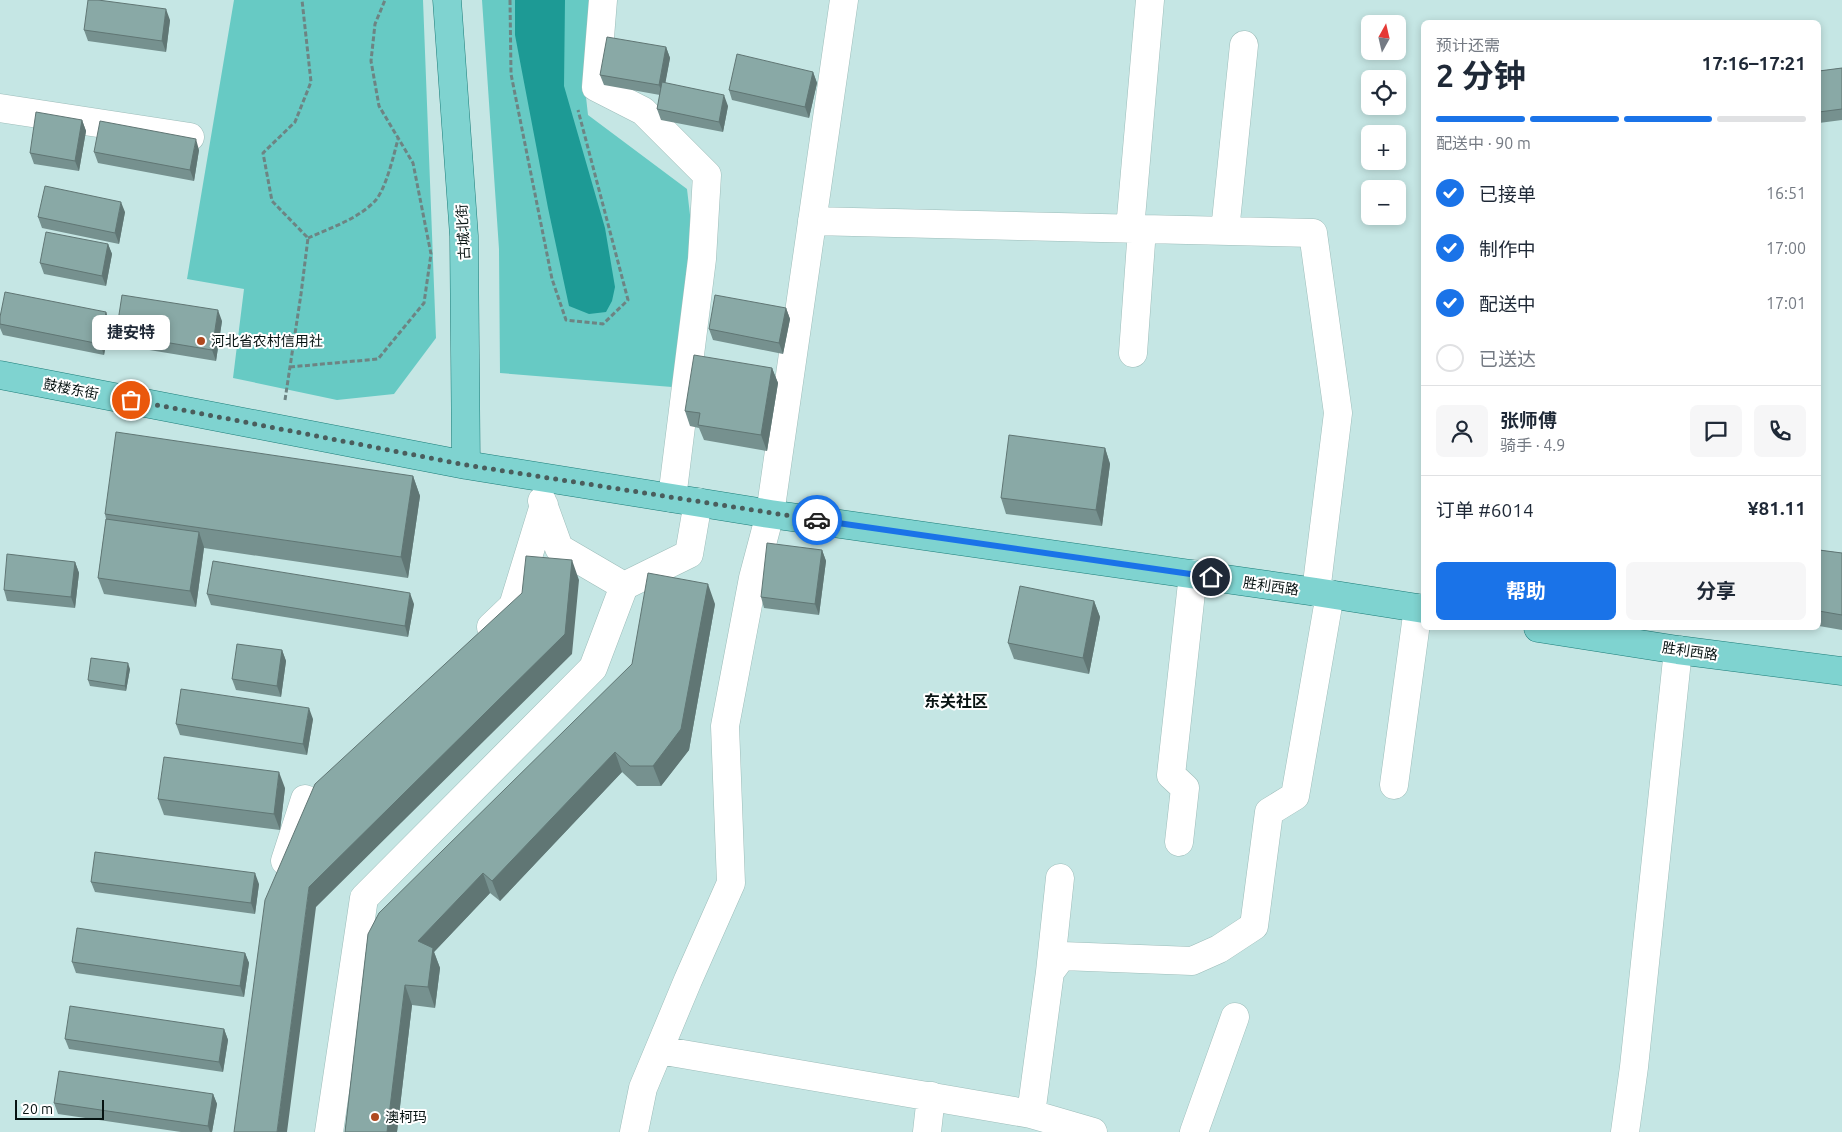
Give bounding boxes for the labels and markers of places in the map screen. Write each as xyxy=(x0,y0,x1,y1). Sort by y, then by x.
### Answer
callout: 捷安特 xyxy=(92,315,170,350)
place label: 河北省农村信用社 xyxy=(211,333,323,349)
marker: 河北省农村信用社 xyxy=(195,335,207,347)
pin xyxy=(110,379,152,421)
pin xyxy=(1190,556,1232,598)
place label: 澳柯玛 xyxy=(385,1109,427,1125)
marker: 澳柯玛 xyxy=(369,1111,381,1123)

